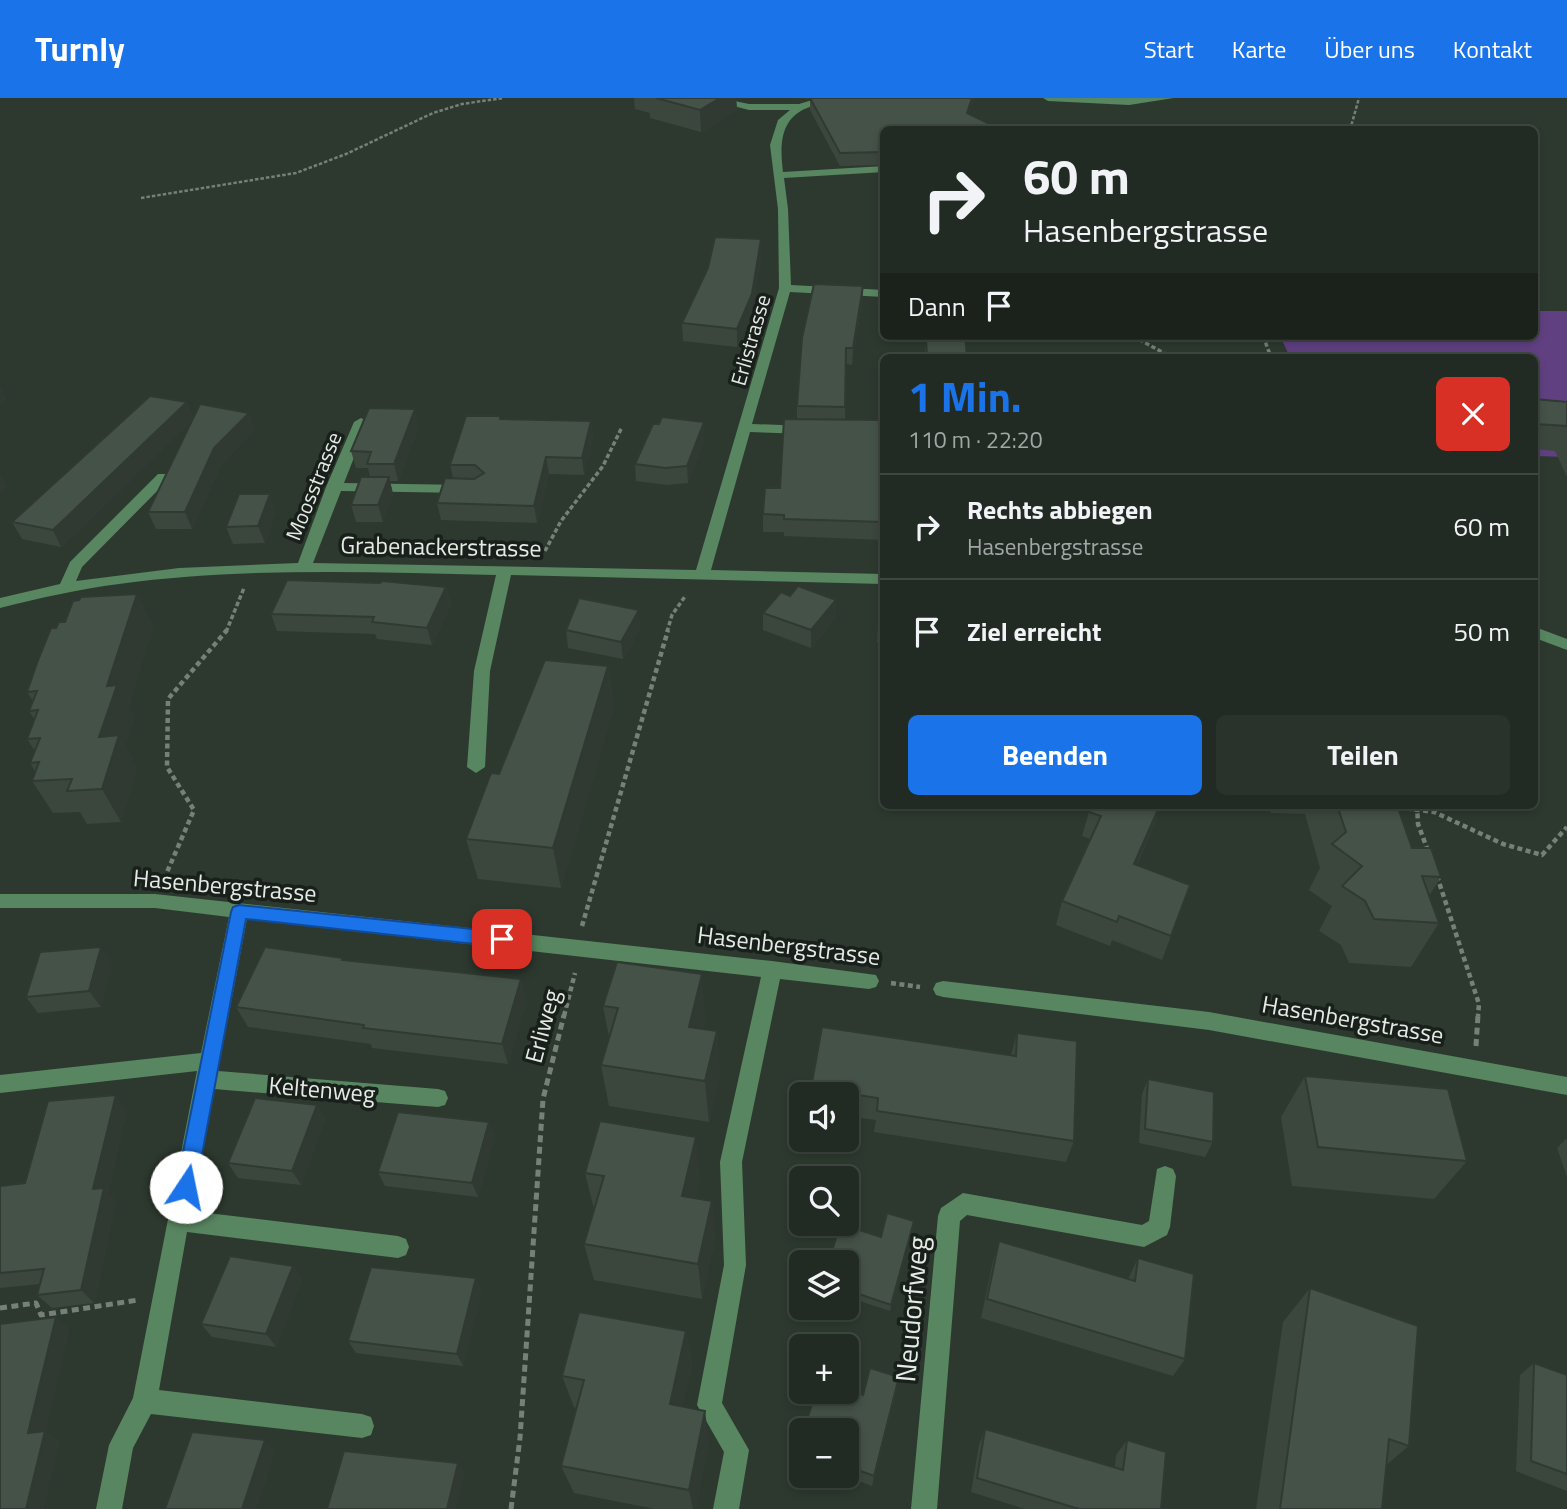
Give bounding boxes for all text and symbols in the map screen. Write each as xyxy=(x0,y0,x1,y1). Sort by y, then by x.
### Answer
text: Turnly xyxy=(35,24,125,74)
text: Start xyxy=(1144,31,1194,67)
text: Karte xyxy=(1232,31,1286,67)
text: Über uns xyxy=(1324,31,1415,67)
text: Kontakt xyxy=(1453,31,1532,67)
text: 60 m xyxy=(1023,138,1130,213)
icon: right xyxy=(908,154,999,245)
text: Hasenbergstrasse xyxy=(1023,206,1268,254)
text: Dann xyxy=(908,287,966,326)
icon: arrive xyxy=(980,287,1018,325)
street label: Erlistrasse xyxy=(722,291,778,389)
text: 1 Min. xyxy=(908,364,1022,428)
button: close xyxy=(1436,377,1510,451)
text: 110 m · 22:20 xyxy=(908,422,1043,457)
street label: Moosstrasse xyxy=(277,427,349,545)
text: Rechts abbiegen xyxy=(967,490,1153,529)
text: 60 m xyxy=(1453,507,1510,546)
icon: right xyxy=(908,508,946,546)
street label: Grabenackerstrasse xyxy=(340,526,542,566)
text: Hasenbergstrasse xyxy=(967,529,1143,564)
text: Ziel erreicht xyxy=(967,612,1102,651)
text: 50 m xyxy=(1453,612,1510,651)
icon: arrive xyxy=(908,613,946,651)
button: Beenden xyxy=(908,715,1202,795)
button: Teilen xyxy=(1216,715,1510,795)
street label: Hasenbergstrasse xyxy=(132,859,318,911)
pin xyxy=(472,909,532,969)
street label: Hasenbergstrasse xyxy=(696,916,882,974)
icon: arrive xyxy=(483,920,521,958)
street label: Erliweg xyxy=(515,985,569,1067)
street label: Hasenbergstrasse xyxy=(1259,985,1447,1053)
street label: Keltenweg xyxy=(267,1066,377,1112)
map controls xyxy=(789,1082,859,1488)
button: sound xyxy=(789,1082,859,1152)
position arrow xyxy=(149,1150,223,1224)
button: search xyxy=(789,1166,859,1236)
street label: Neudorfweg xyxy=(883,1234,939,1384)
button: layers xyxy=(789,1250,859,1320)
button: + xyxy=(789,1334,859,1404)
button: − xyxy=(789,1418,859,1488)

